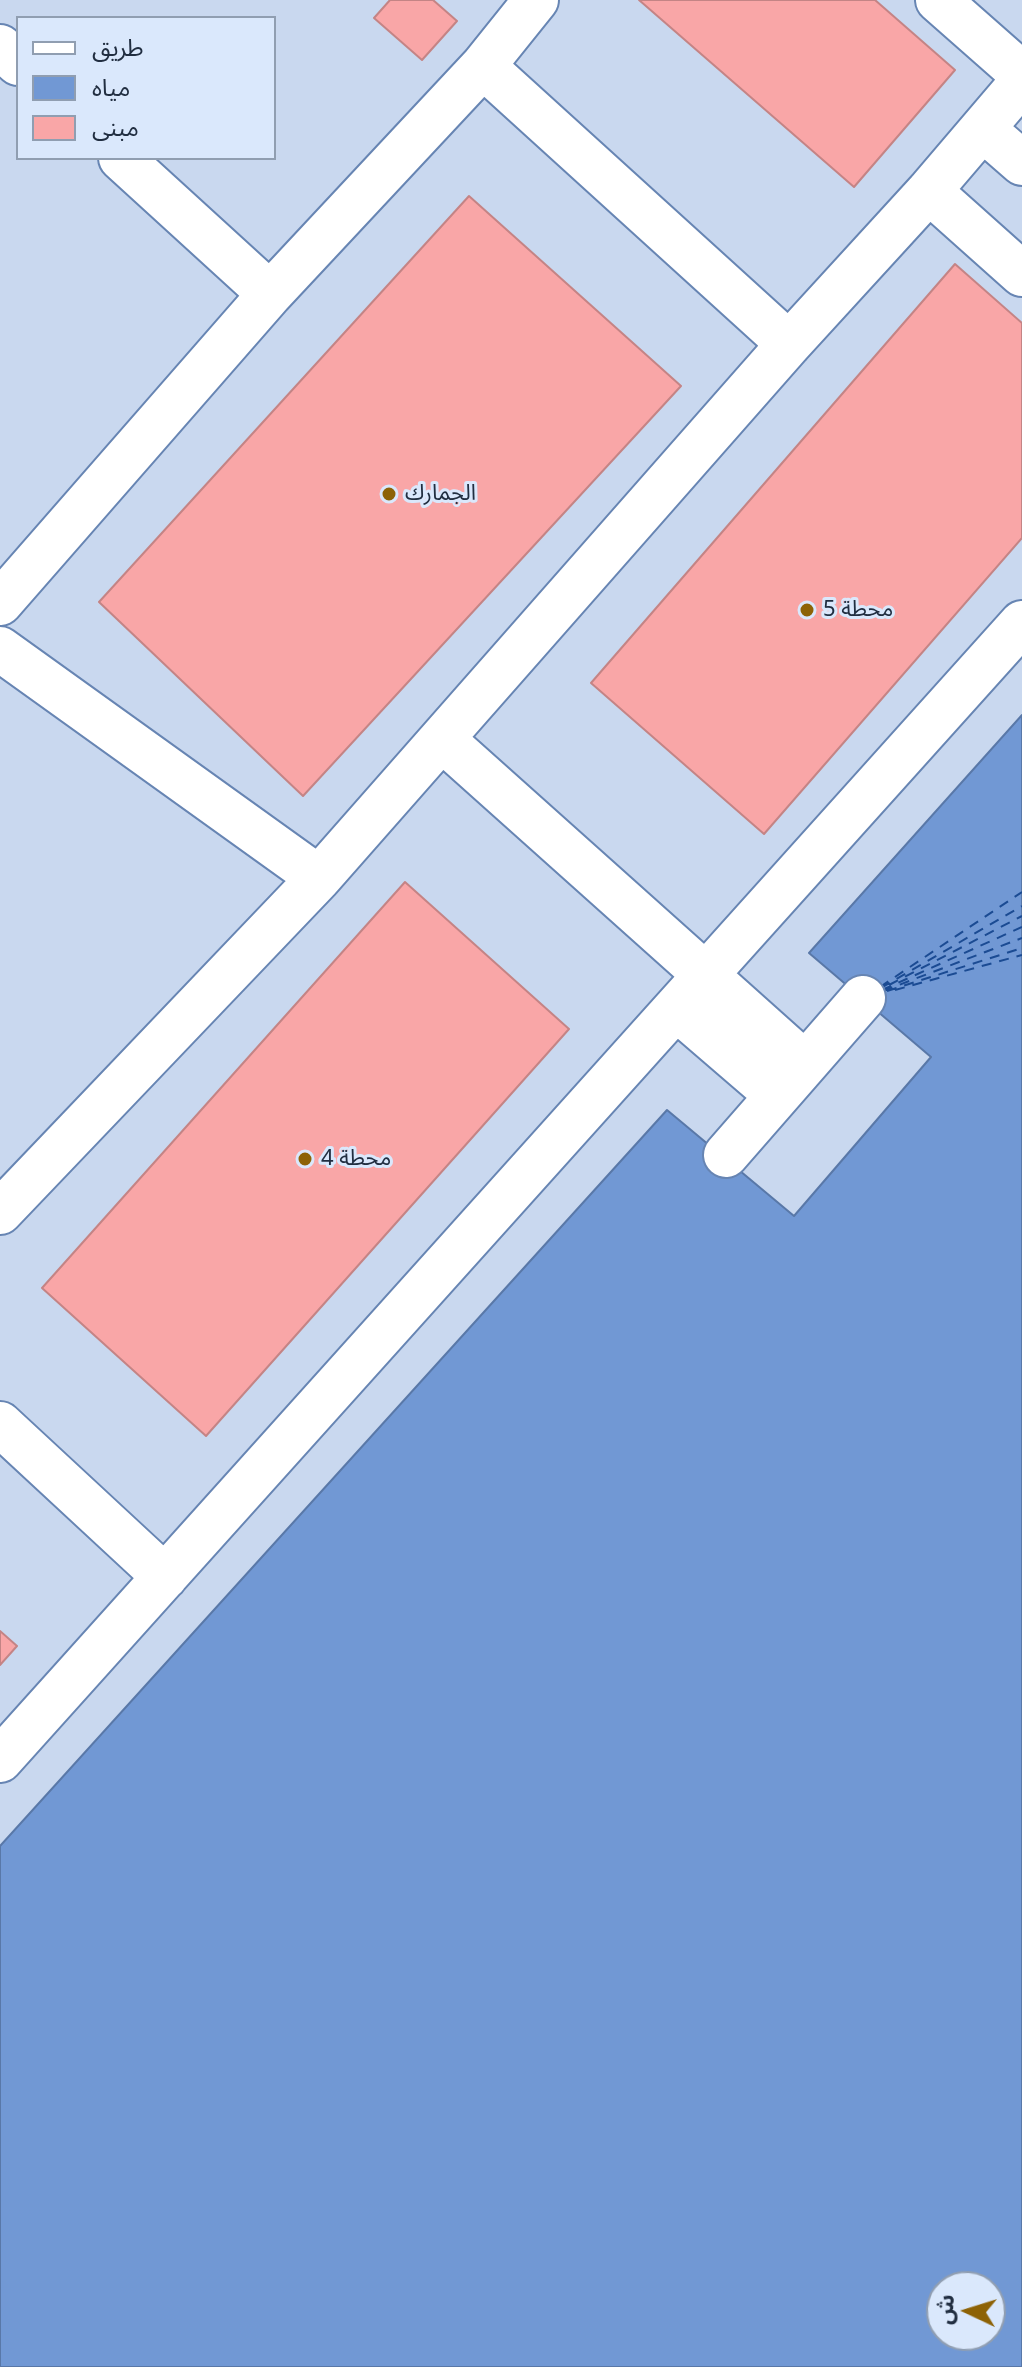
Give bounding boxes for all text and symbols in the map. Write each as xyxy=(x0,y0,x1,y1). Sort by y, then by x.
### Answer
legend xyxy=(16,16,276,160)
text: طريق xyxy=(92,30,144,63)
text: مياه xyxy=(92,70,130,103)
text: مبنى xyxy=(92,110,139,143)
place label: الجمارك xyxy=(405,481,476,507)
marker: الجمارك xyxy=(380,485,398,503)
place label: محطة 5 xyxy=(823,597,893,623)
marker: محطة 5 xyxy=(798,601,816,619)
place label: محطة 4 xyxy=(321,1146,391,1172)
marker: محطة 4 xyxy=(296,1150,314,1168)
north arrow xyxy=(926,2271,1006,2351)
text: ش xyxy=(928,2293,960,2326)

